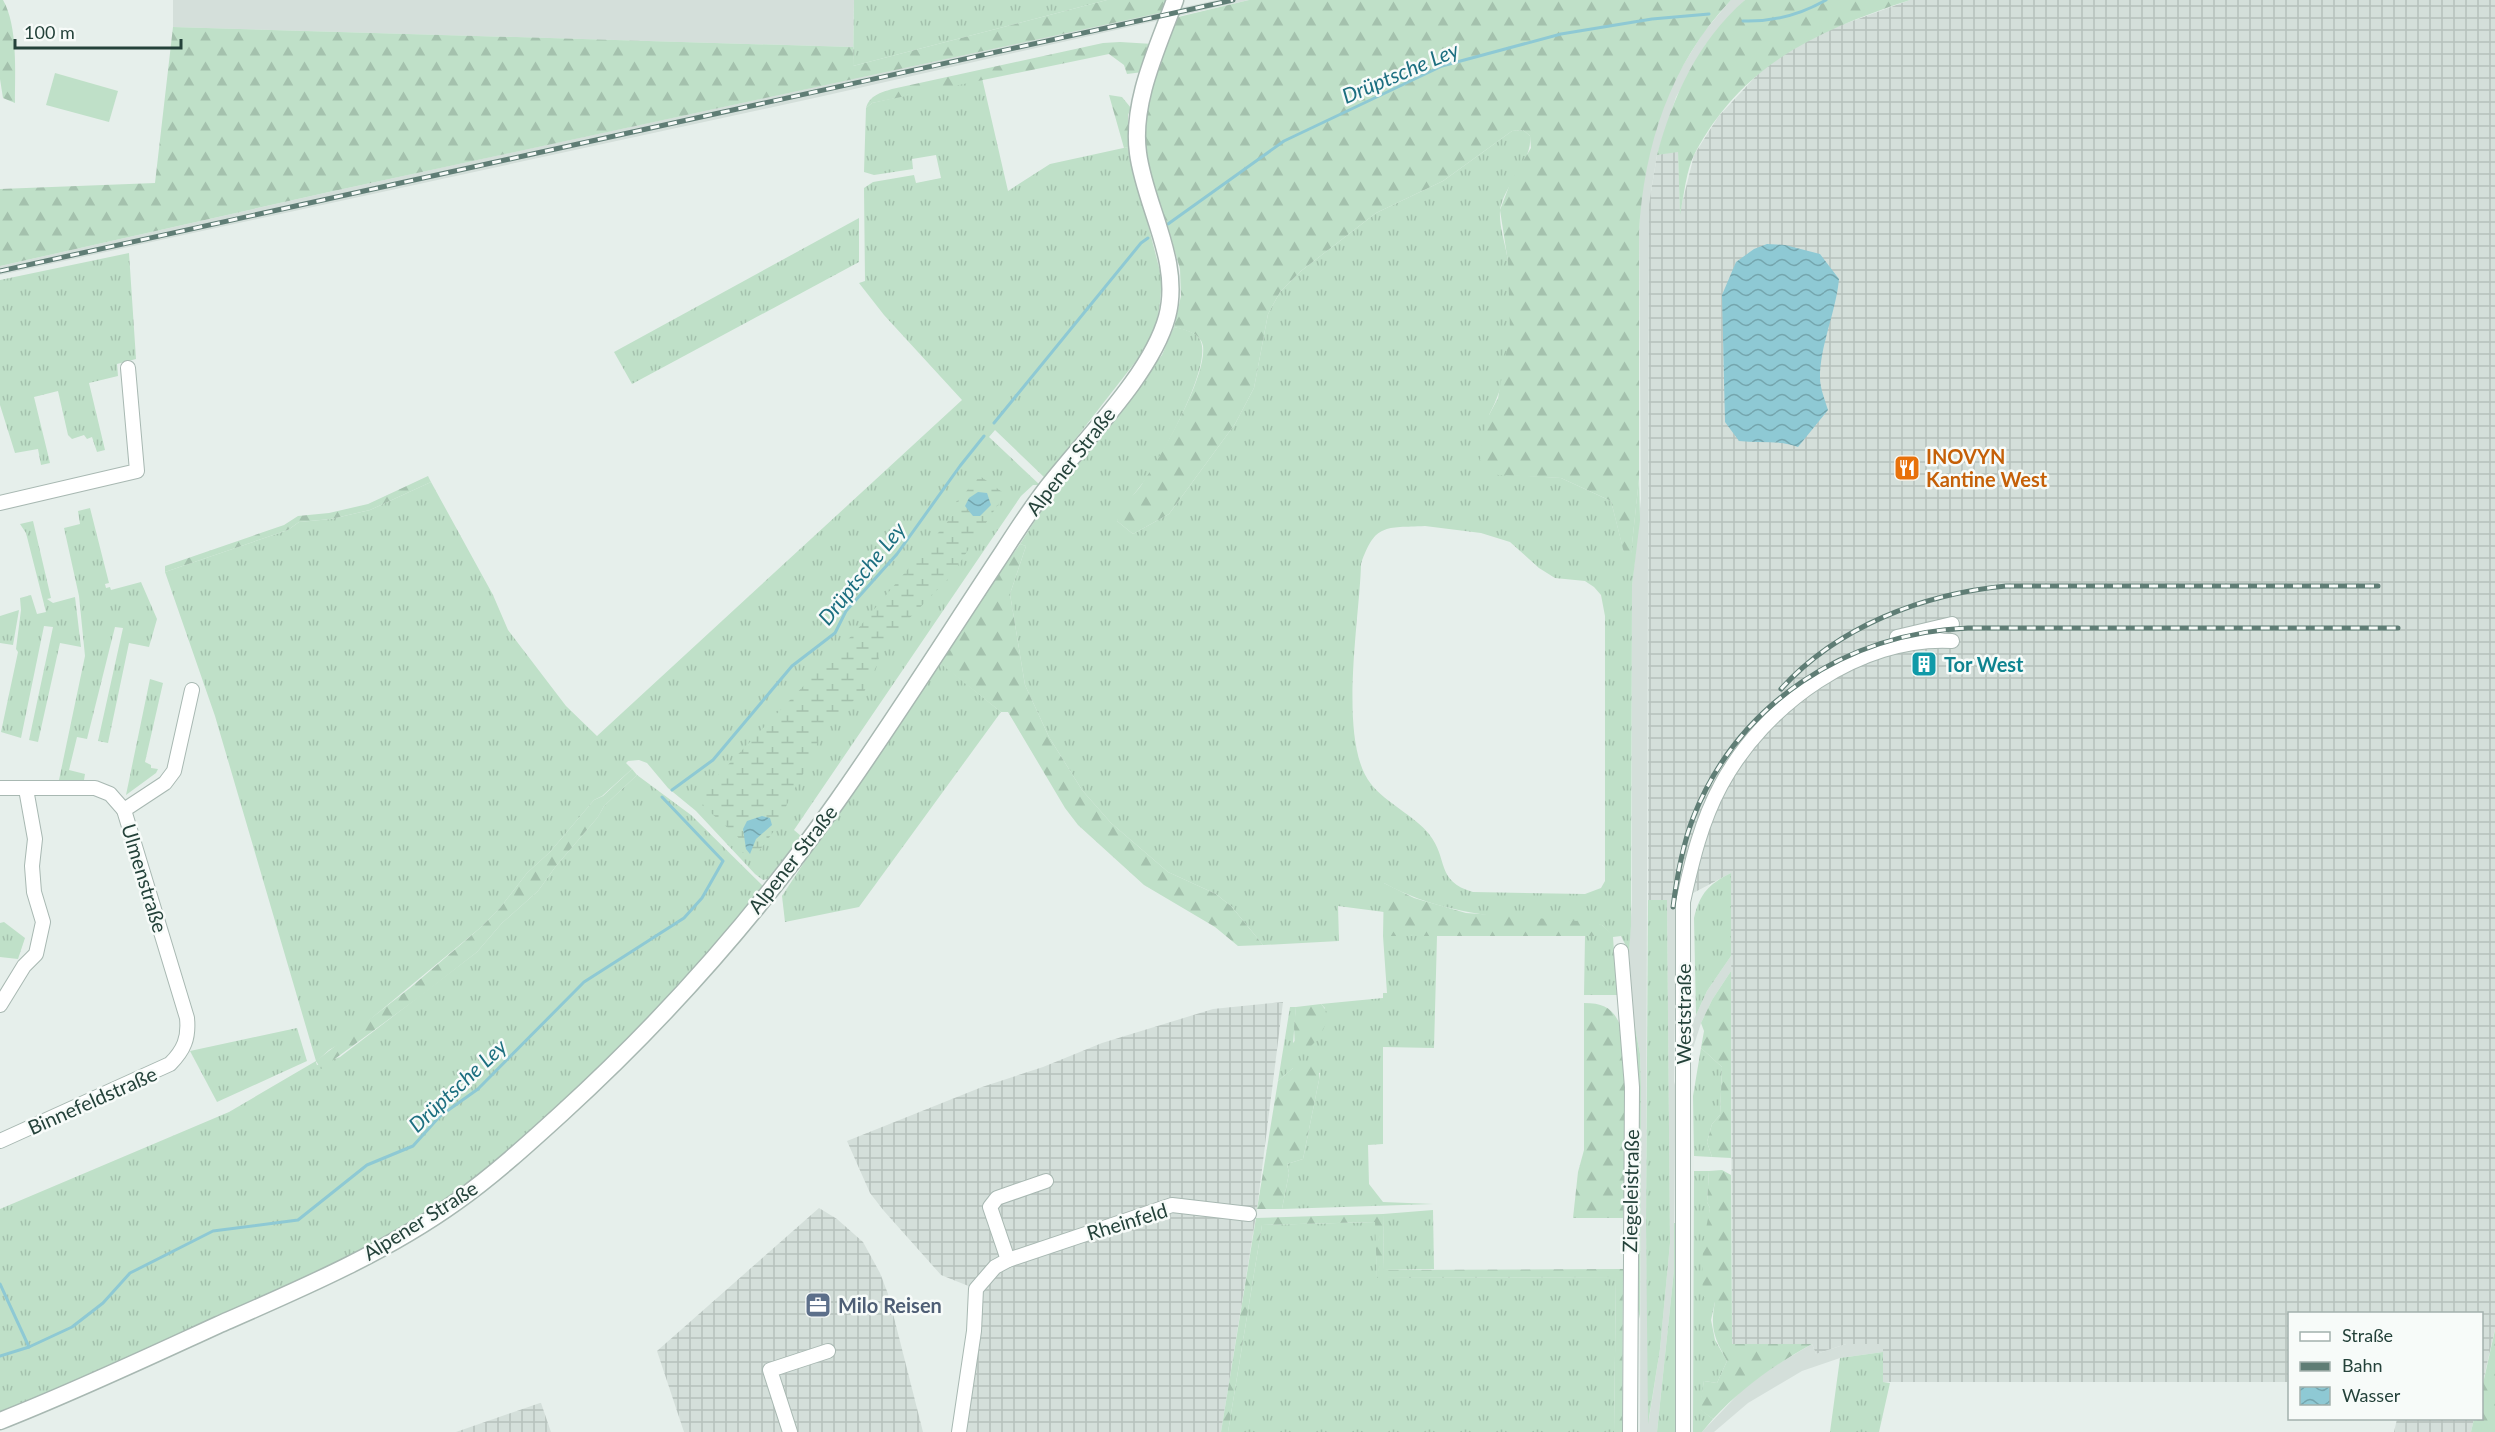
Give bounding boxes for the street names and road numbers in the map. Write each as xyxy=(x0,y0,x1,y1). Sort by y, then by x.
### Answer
street label: Alpener Straße xyxy=(1020,402,1120,520)
street label: Alpener Straße xyxy=(742,800,842,918)
street label: Ulmenstraße xyxy=(117,821,173,935)
street label: Weststraße xyxy=(1671,963,1695,1065)
street label: Binnefeldstraße xyxy=(24,1061,160,1139)
street label: Ziegeleistraße xyxy=(1617,1129,1643,1253)
street label: Alpener Straße xyxy=(358,1175,482,1265)
street label: Rheinfeld xyxy=(1084,1197,1170,1245)

